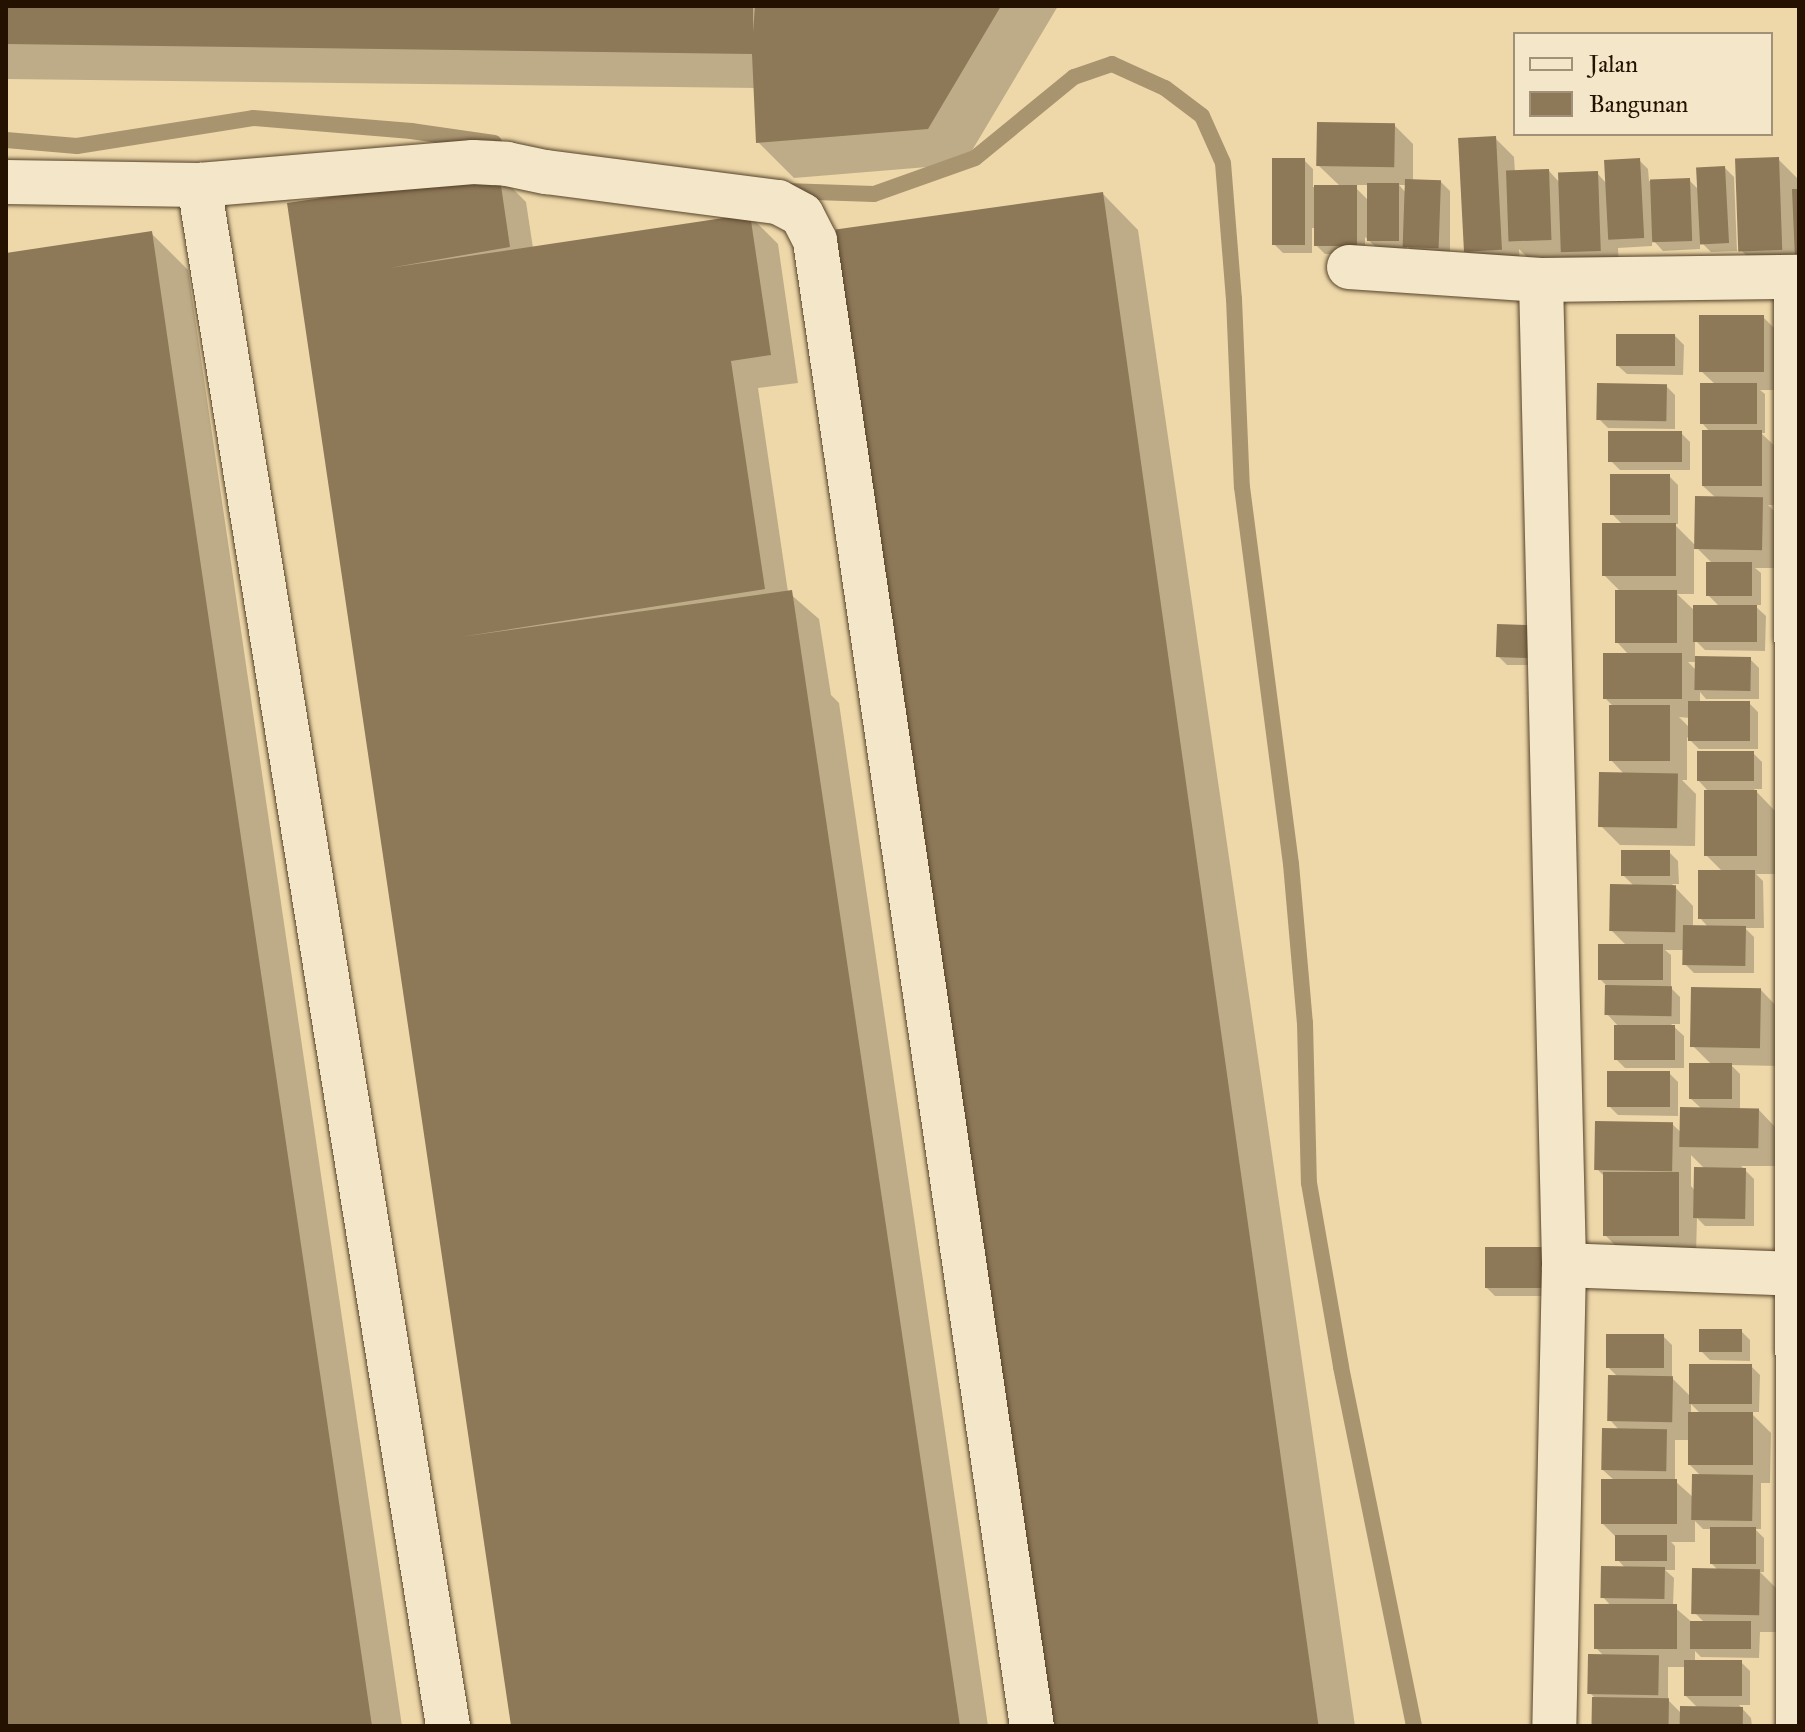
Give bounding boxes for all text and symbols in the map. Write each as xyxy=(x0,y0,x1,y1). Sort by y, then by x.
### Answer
legend xyxy=(1513,32,1773,136)
text: Jalan xyxy=(1589,49,1638,79)
text: Bangunan xyxy=(1589,89,1688,119)

